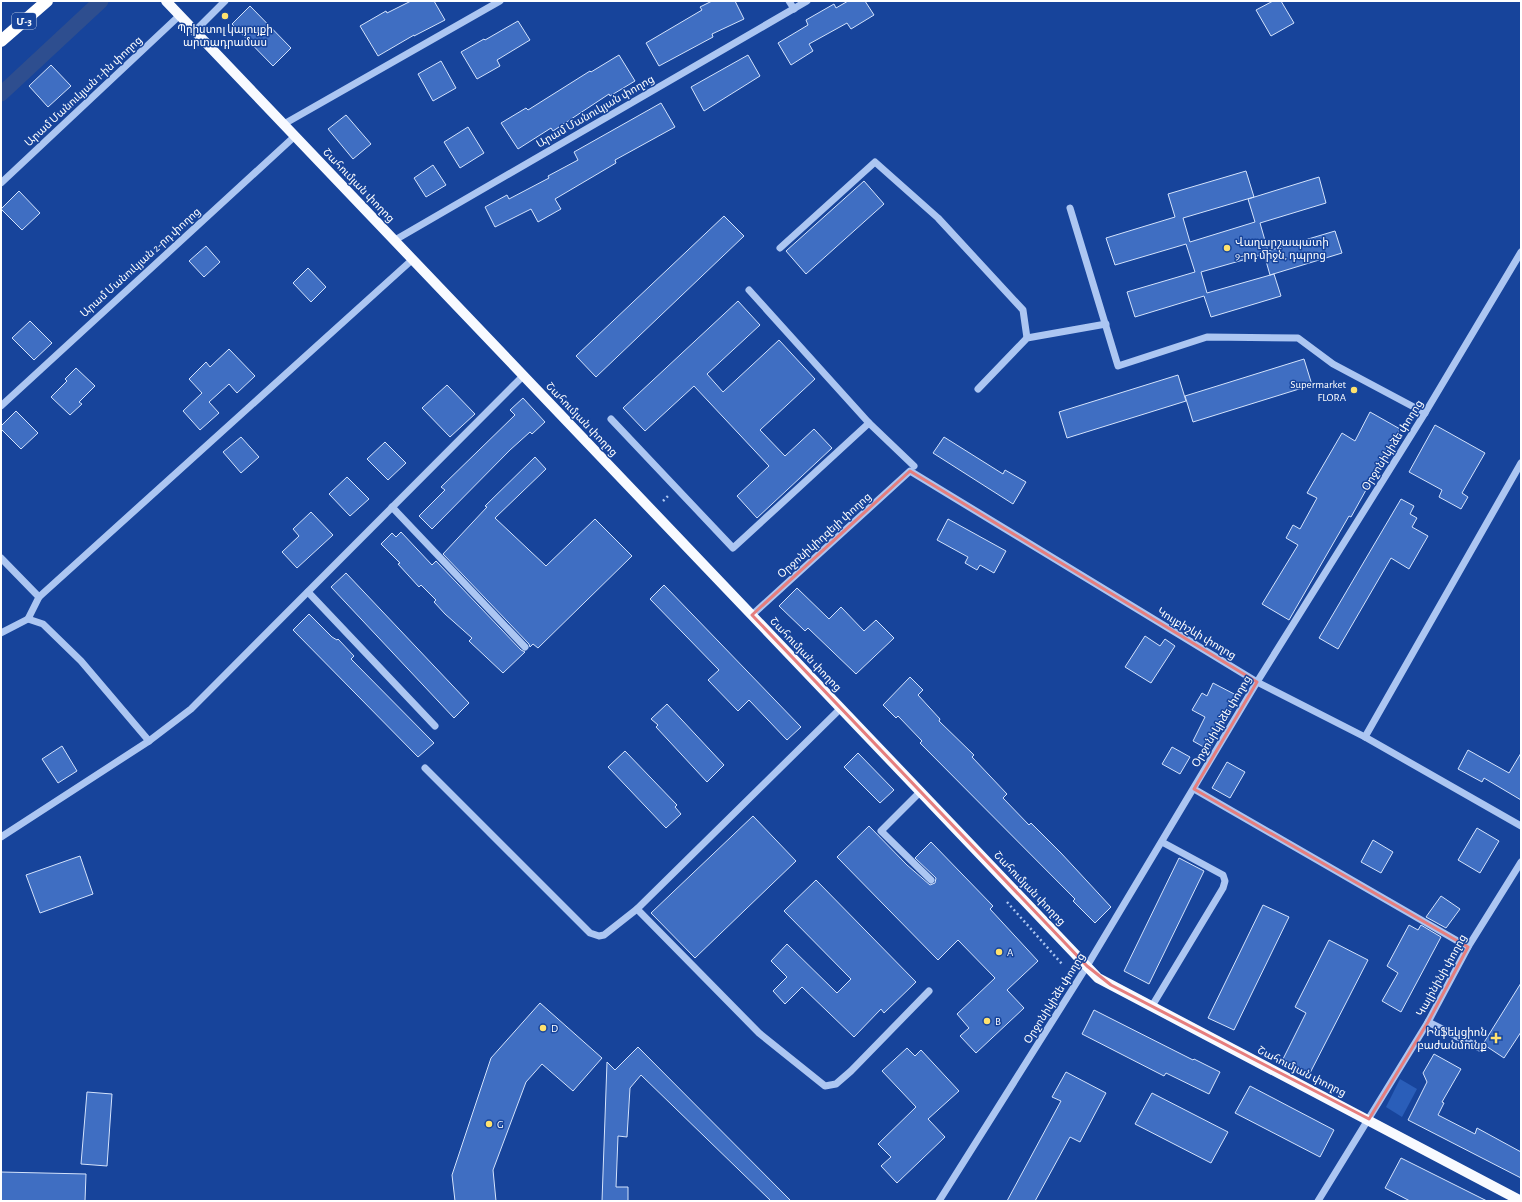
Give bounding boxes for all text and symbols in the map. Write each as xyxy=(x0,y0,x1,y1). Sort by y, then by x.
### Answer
marker: Պրիստոլ կայույքի արտադրամաս xyxy=(220,11,230,21)
road number: Մ-3 xyxy=(12,13,36,29)
place label: Պրիստոլ կայույքի արտադրամաս xyxy=(177,24,273,49)
street label: Արամ Մանուկյան 1-ին փողոց xyxy=(22,33,145,149)
street label: Արամ Մանուկյան փողոց xyxy=(534,72,656,150)
street label: Շահումյան փողոց xyxy=(320,146,397,225)
street label: Արամ Մանուկյան 2-րդ փողոց xyxy=(77,205,203,320)
place label: Վաղարշապատի 9-րդ միջն, դպրոց xyxy=(1235,237,1329,262)
marker: Վաղարշապատի 9-րդ միջն, դպրոց xyxy=(1222,243,1232,253)
place label: Supermarket FLORA xyxy=(1290,379,1347,403)
street label: Շահումյան փողոց xyxy=(543,380,620,459)
marker: Supermarket FLORA xyxy=(1349,385,1359,395)
street label: Օրջոնիկիձե փողոց xyxy=(1359,397,1426,493)
street label: Օրջոնիկիդզեյի փողոց xyxy=(775,490,874,581)
street label: Կույբիշևի փողոց xyxy=(1155,606,1238,662)
street label: Շահումյան փողոց xyxy=(767,615,844,694)
street label: Օրջոնիկիձե փողոց xyxy=(1189,673,1254,770)
street label: Շահումյան փողոց xyxy=(991,849,1068,928)
street label: Կալինինի փողոց xyxy=(1413,932,1469,1019)
marker: A xyxy=(994,947,1004,957)
place label: A xyxy=(1007,947,1014,958)
street label: Օրջոնիկիձե փողոց xyxy=(1021,950,1088,1046)
marker: B xyxy=(982,1016,992,1026)
place label: B xyxy=(995,1016,1001,1027)
marker: D xyxy=(538,1023,548,1033)
place label: D xyxy=(551,1023,558,1034)
place label: Ինֆեկցիոն բաժանմունք xyxy=(1417,1026,1487,1052)
marker: Ինֆեկցիոն բաժանմունք xyxy=(1490,1032,1502,1044)
street label: Շահումյան փողոց xyxy=(1255,1043,1348,1099)
marker: G xyxy=(484,1119,494,1129)
place label: G xyxy=(497,1119,504,1130)

